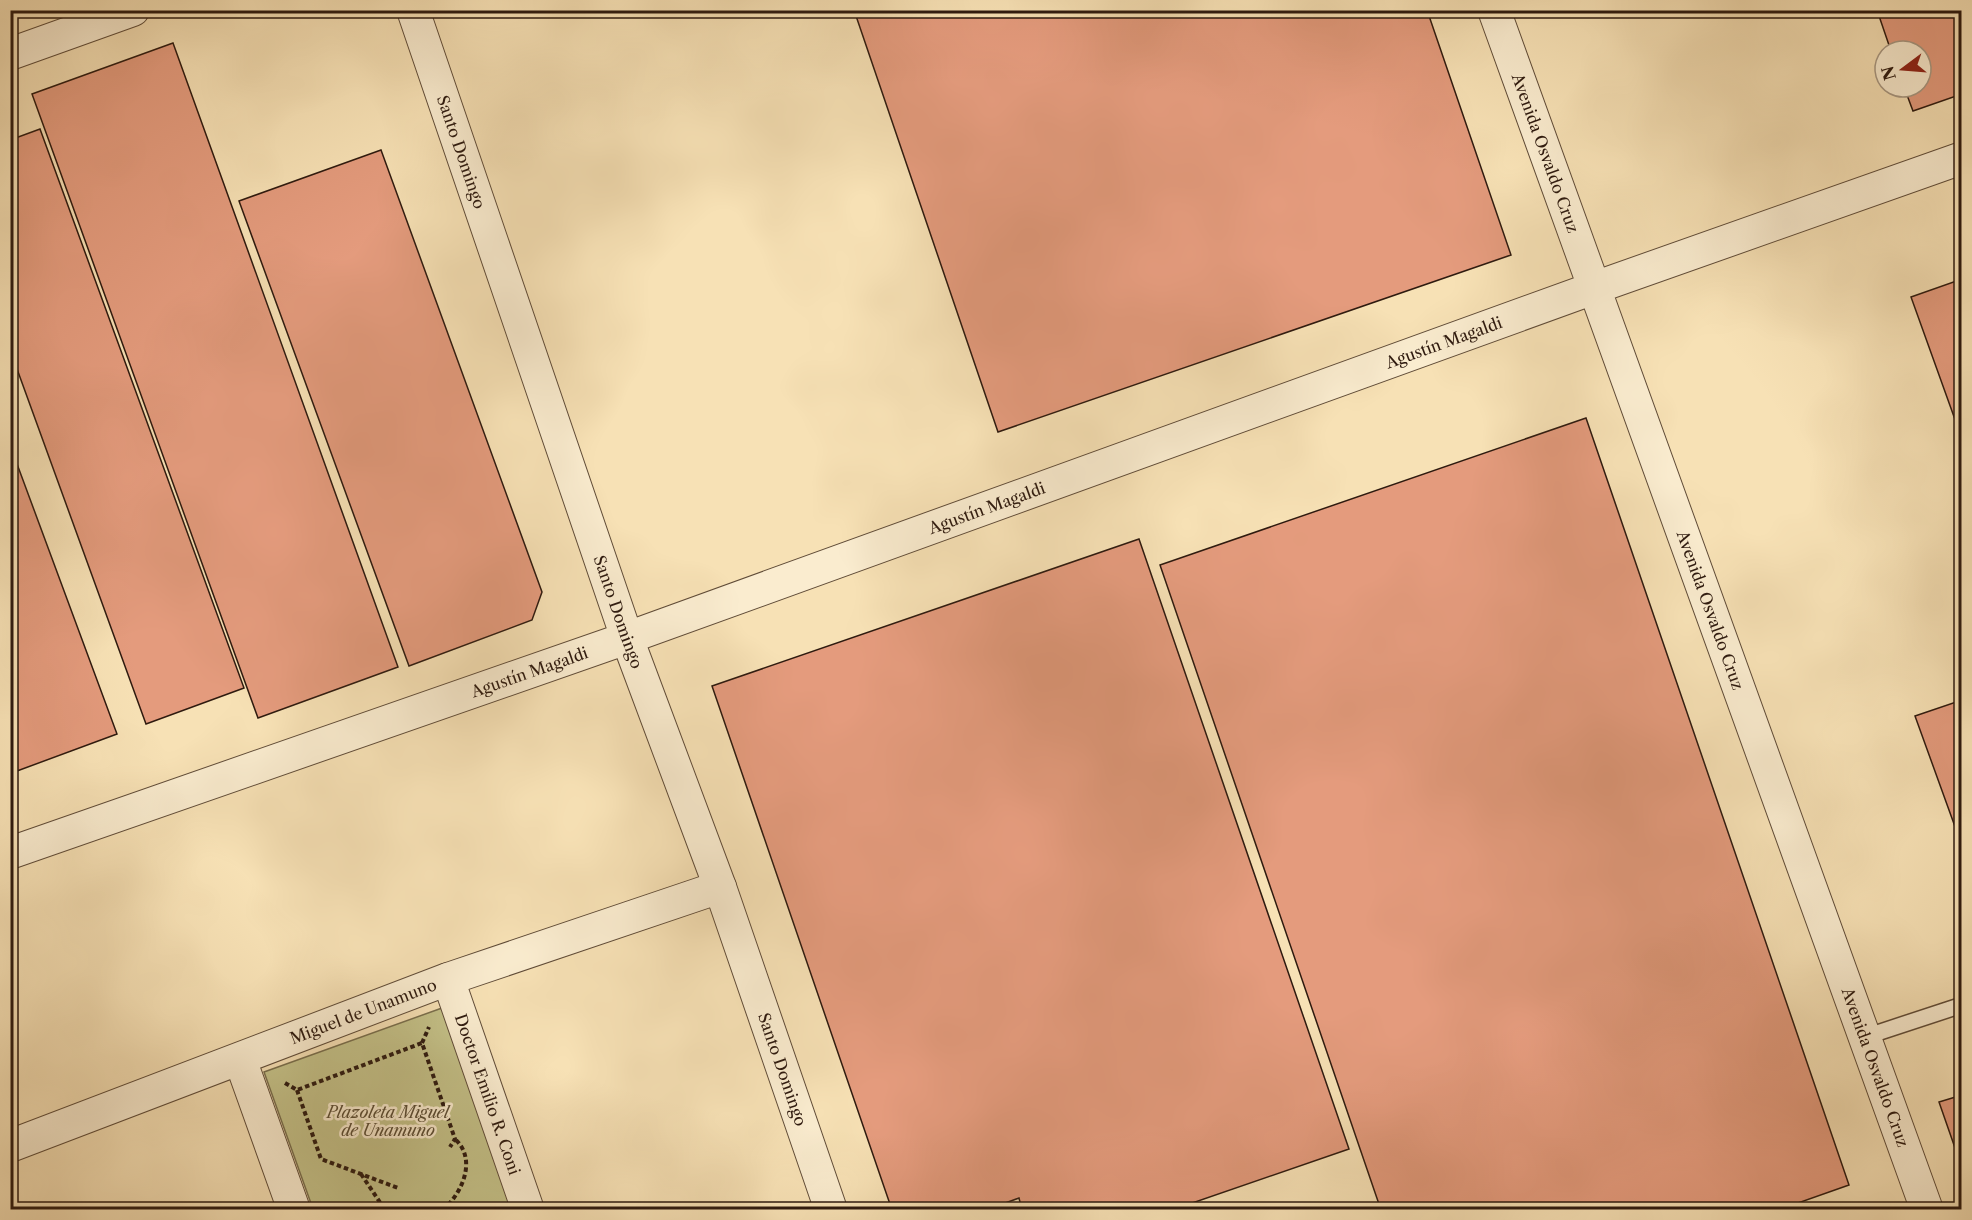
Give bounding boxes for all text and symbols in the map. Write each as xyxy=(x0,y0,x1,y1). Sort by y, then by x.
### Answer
north arrow xyxy=(1873,39,1933,99)
text: N xyxy=(1877,64,1900,83)
street label: Avenida Osvaldo Cruz xyxy=(1507,70,1583,235)
street label: Santo Domingo xyxy=(433,93,490,211)
street label: Agustín Magaldi xyxy=(1382,312,1505,373)
street label: Agustín Magaldi xyxy=(925,477,1048,538)
street label: Avenida Osvaldo Cruz xyxy=(1672,527,1748,692)
street label: Santo Domingo xyxy=(590,553,648,671)
street label: Agustín Magaldi xyxy=(467,642,591,702)
street label: Miguel de Unamuno xyxy=(287,974,440,1048)
street label: Avenida Osvaldo Cruz xyxy=(1837,984,1913,1150)
street label: Santo Domingo xyxy=(754,1010,811,1129)
street label: Doctor Emilio R. Coni xyxy=(451,1011,525,1178)
park label: Plazoleta Miguel de Unamuno xyxy=(325,1102,451,1140)

